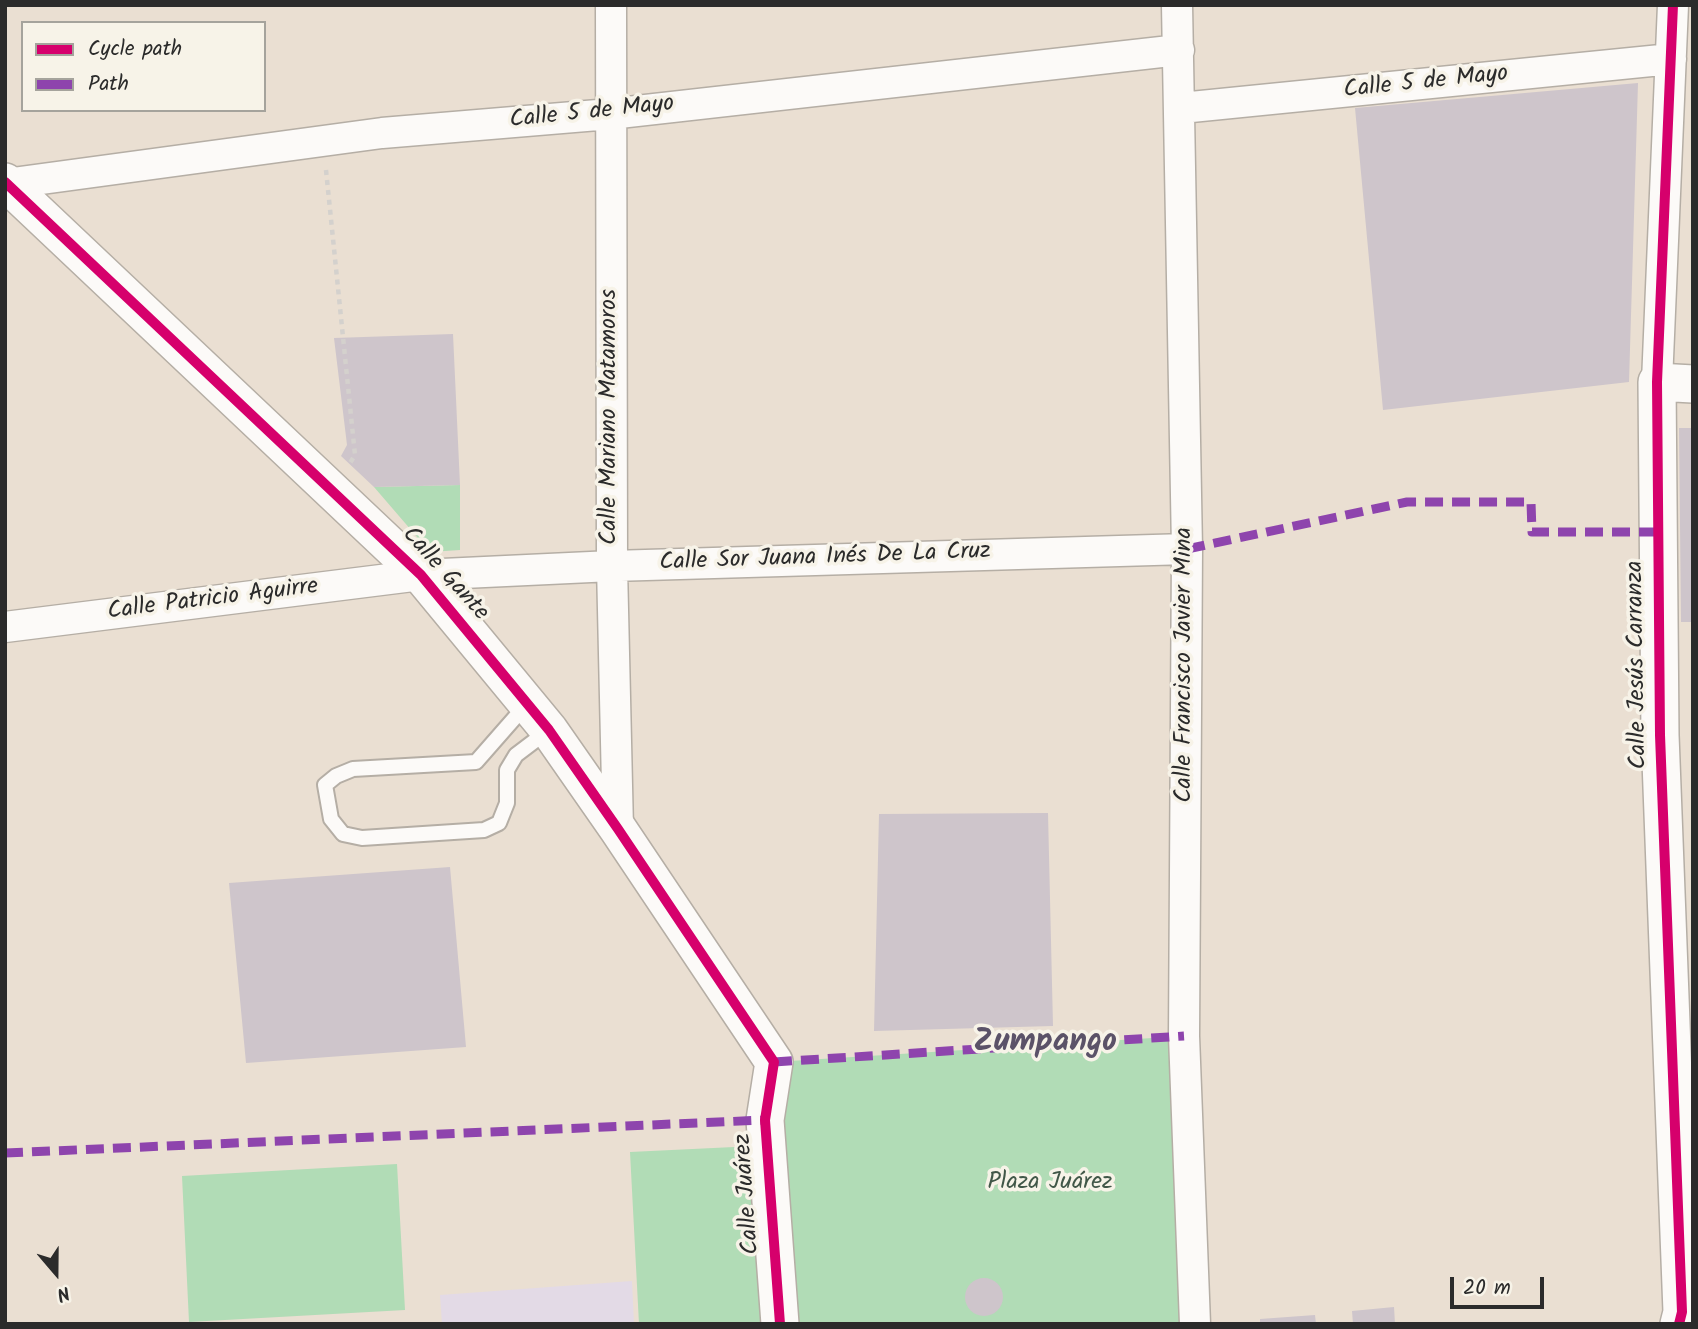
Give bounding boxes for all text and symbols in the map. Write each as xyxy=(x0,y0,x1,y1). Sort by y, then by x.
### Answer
legend xyxy=(21,21,266,112)
text: Cycle path xyxy=(88,33,182,66)
street label: Calle 5 de Mayo xyxy=(1342,61,1510,107)
text: Path xyxy=(88,68,129,101)
street label: Calle 5 de Mayo xyxy=(508,91,676,137)
street label: Calle Mariano Matamoros xyxy=(597,289,625,545)
street label: Calle Gante xyxy=(394,522,494,628)
street label: Calle Francisco Javier Mina xyxy=(1172,527,1200,803)
street label: Calle Sor Juana Inés De La Cruz xyxy=(659,539,991,579)
street label: Calle Jesús Carranza xyxy=(1623,560,1655,770)
street label: Calle Patricio Aguirre xyxy=(106,574,320,628)
district label: Zumpango xyxy=(973,1026,1117,1064)
street label: Calle Juárez xyxy=(730,1133,768,1255)
park label: Plaza Juárez xyxy=(987,1170,1113,1198)
north arrow xyxy=(21,1238,91,1308)
scale bar xyxy=(1453,1262,1548,1306)
text: 20 m xyxy=(1463,1272,1511,1305)
text: N xyxy=(52,1277,74,1309)

